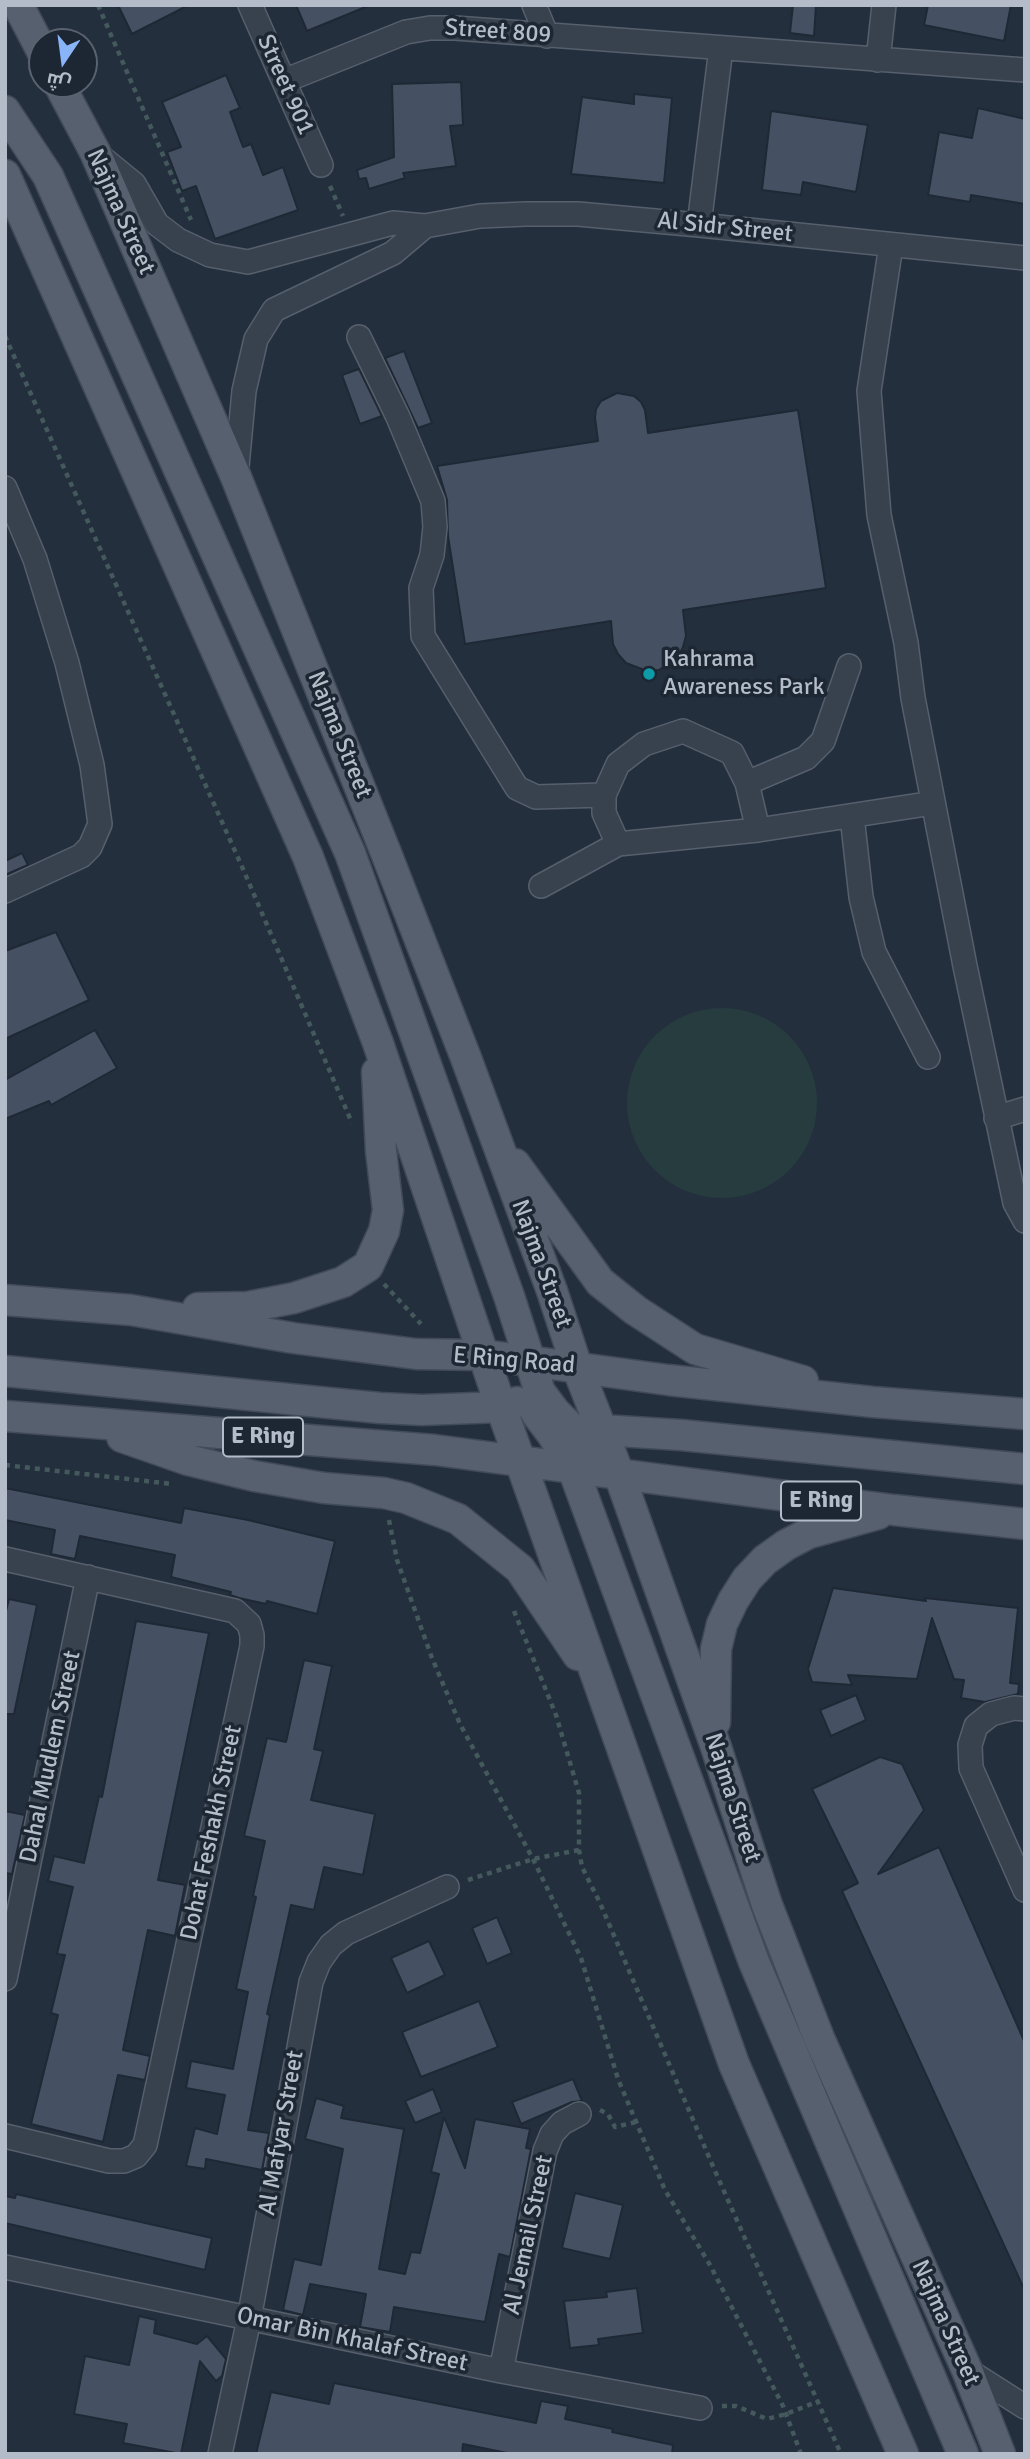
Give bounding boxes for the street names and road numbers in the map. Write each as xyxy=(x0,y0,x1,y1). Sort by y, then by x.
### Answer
street label: Street 809 xyxy=(444,14,552,50)
street label: Street 901 xyxy=(250,30,320,140)
street label: Najma Street xyxy=(80,145,160,279)
street label: Al Sidr Street xyxy=(656,207,794,249)
street label: Najma Street xyxy=(300,667,378,803)
street label: Najma Street xyxy=(505,1196,577,1332)
street label: E Ring Road xyxy=(452,1341,576,1381)
road number: E Ring xyxy=(223,1418,303,1456)
road number: E Ring xyxy=(781,1482,861,1520)
street label: Dahal Mudlem Street xyxy=(14,1648,88,1866)
street label: Dohat Feshakh Street xyxy=(175,1723,249,1943)
street label: Najma Street xyxy=(698,1730,766,1866)
street label: Al Mafyar Street xyxy=(253,2048,311,2218)
street label: Al Jemail Street xyxy=(498,2153,560,2317)
street label: Najma Street xyxy=(905,2256,985,2390)
street label: Omar Bin Khalaf Street xyxy=(234,2301,470,2379)

